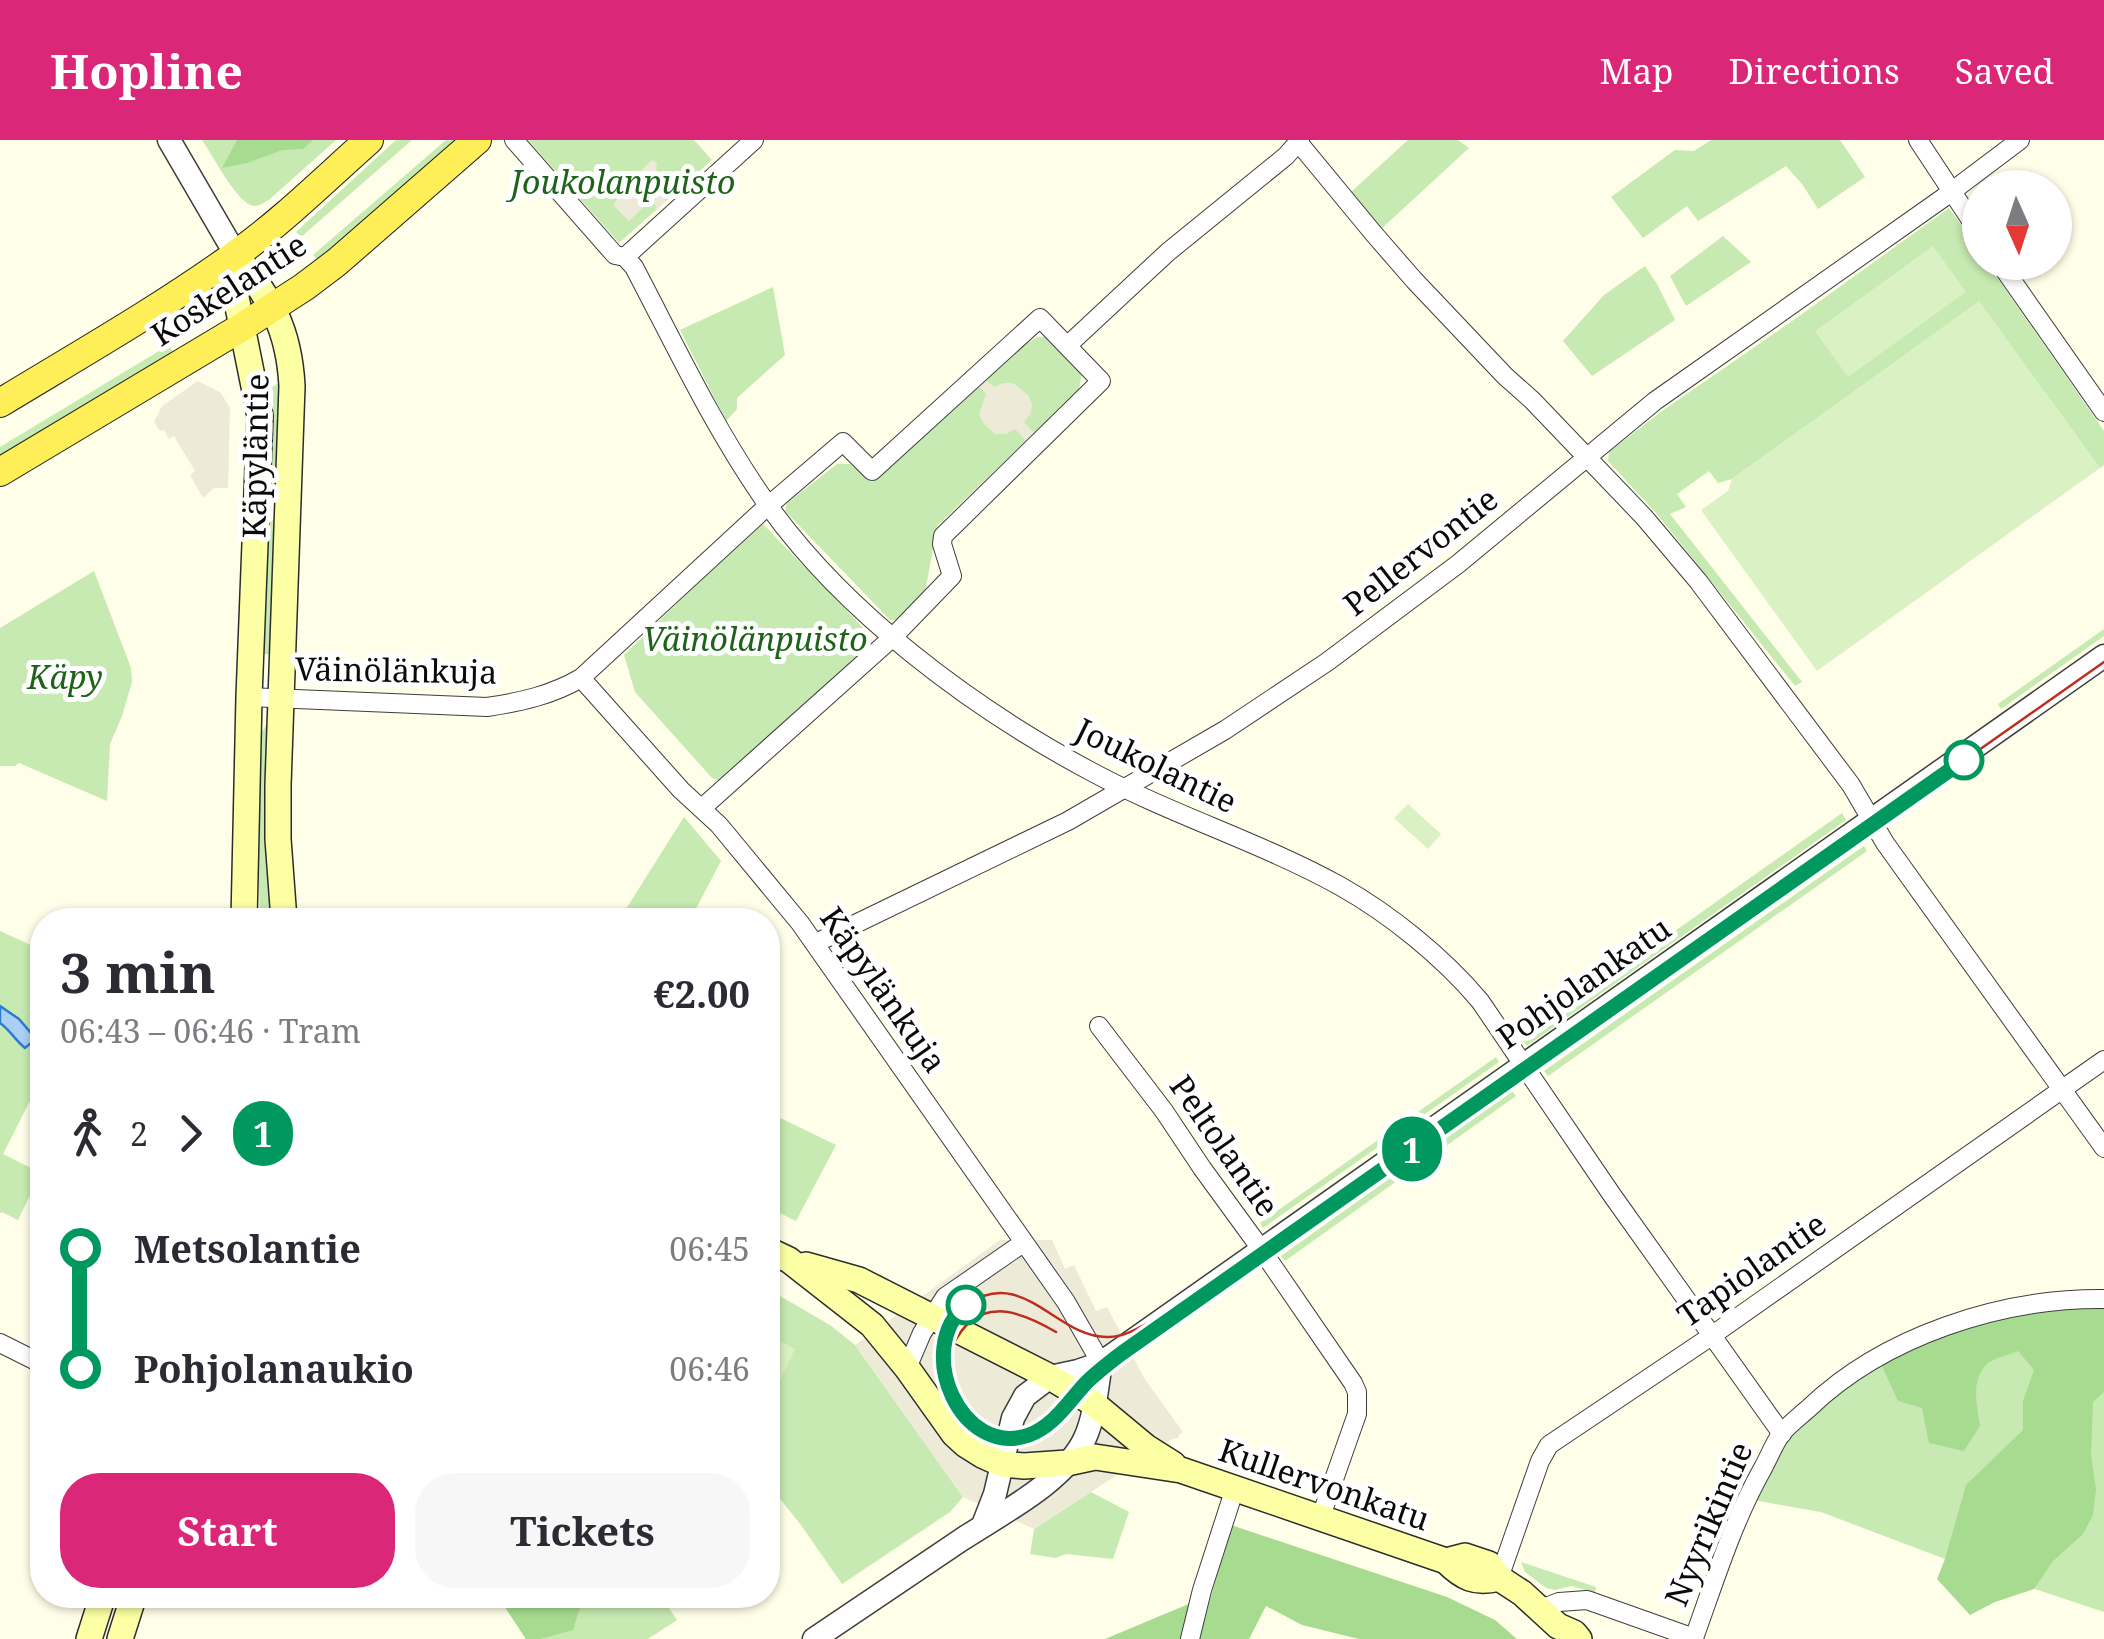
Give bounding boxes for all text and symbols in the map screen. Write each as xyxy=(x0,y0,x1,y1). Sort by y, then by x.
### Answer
text: Hopline xyxy=(50,38,243,103)
text: Map xyxy=(1600,47,1674,94)
text: Directions xyxy=(1729,47,1900,94)
text: Saved xyxy=(1955,47,2054,94)
park label: Joukolanpuisto xyxy=(506,160,735,203)
north arrow xyxy=(1962,170,2072,280)
map controls xyxy=(1962,170,2072,280)
street label: Koskelantie xyxy=(142,222,314,355)
street label: Käpyläntie xyxy=(232,373,277,539)
street label: Pellervontie xyxy=(1334,477,1506,625)
park label: Väinölänpuisto xyxy=(642,617,868,660)
street label: Väinölänkuja xyxy=(295,646,498,693)
park label: Käpy xyxy=(26,655,103,698)
street label: Joukolantie xyxy=(1068,707,1244,822)
unlabelled marker xyxy=(1945,741,1983,779)
street label: Käpylänkuja xyxy=(811,898,957,1080)
street label: Pohjolankatu xyxy=(1488,906,1679,1058)
text: 3 min xyxy=(60,934,216,1009)
text: €2.00 xyxy=(653,967,750,1019)
text: 06:43 – 06:46 · Tram xyxy=(60,1009,361,1052)
street label: Peltolantie xyxy=(1161,1066,1290,1224)
icon: walk xyxy=(60,1106,115,1161)
icon: forward xyxy=(163,1106,218,1161)
text: 1 xyxy=(253,1110,273,1157)
text: 2 xyxy=(130,1112,148,1155)
line badge: 1 xyxy=(1380,1116,1444,1182)
text: 1 xyxy=(1402,1126,1422,1173)
street label: Tapiolantie xyxy=(1668,1202,1834,1336)
text: Metsolantie xyxy=(134,1222,361,1274)
text: 06:45 xyxy=(669,1227,750,1270)
unlabelled marker xyxy=(947,1286,985,1324)
text: Pohjolanaukio xyxy=(134,1342,414,1394)
text: 06:46 xyxy=(669,1347,750,1390)
street label: Kullervonkatu xyxy=(1213,1427,1436,1540)
street label: Nyyrikintie xyxy=(1654,1435,1761,1612)
button: Start xyxy=(60,1473,395,1588)
button: Tickets xyxy=(415,1473,750,1588)

